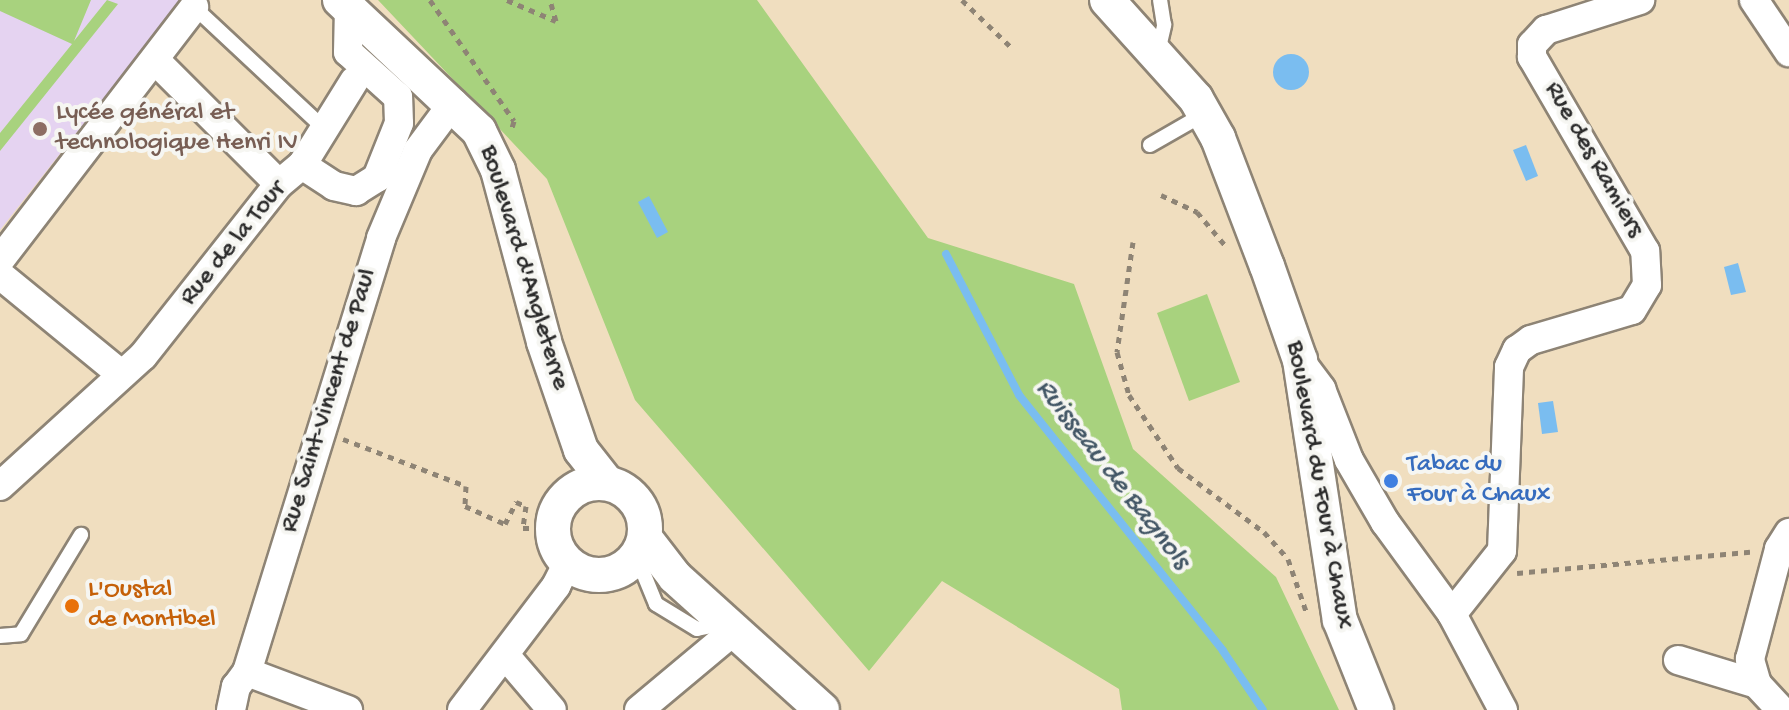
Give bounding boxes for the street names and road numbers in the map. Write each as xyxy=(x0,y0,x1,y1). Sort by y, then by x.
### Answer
street label: Rue des Ramiers xyxy=(1536,77,1650,243)
street label: Boulevard d'Angleterre xyxy=(471,142,575,394)
street label: Rue de la Tour xyxy=(174,175,294,313)
street label: Rue Saint-Vincent de Paul xyxy=(275,265,385,537)
street label: Boulevard du Four à Chaux xyxy=(1277,339,1359,631)

